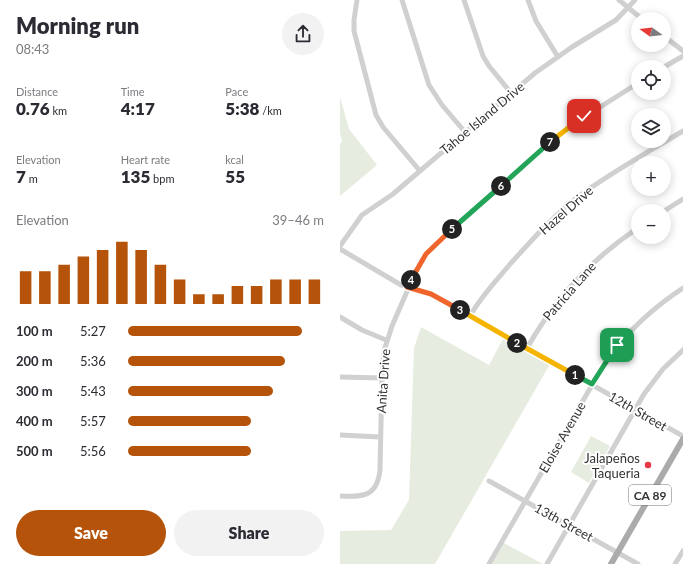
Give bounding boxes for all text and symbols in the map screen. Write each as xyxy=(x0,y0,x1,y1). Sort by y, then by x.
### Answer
text: Morning run xyxy=(16,12,139,39)
north arrow xyxy=(631,12,671,52)
map controls xyxy=(631,12,671,244)
button: share xyxy=(282,13,324,55)
text: 08:43 xyxy=(16,41,49,57)
button: locate xyxy=(631,60,671,100)
street label: Tahoe Island Drive xyxy=(437,78,527,158)
text: Distance xyxy=(16,85,58,98)
text: Time xyxy=(121,85,145,98)
text: Pace xyxy=(225,85,248,98)
text: 0.76 xyxy=(16,98,50,119)
text: 4:17 xyxy=(121,98,155,119)
text: 5:38 xyxy=(225,98,259,119)
pin xyxy=(567,99,601,133)
text: km xyxy=(50,104,67,117)
text: /km xyxy=(259,104,282,117)
icon: check xyxy=(573,105,595,127)
button: layers xyxy=(631,108,671,148)
pin: 7 xyxy=(540,132,560,152)
text: 7 xyxy=(547,135,553,148)
text: Elevation xyxy=(16,153,61,166)
text: Heart rate xyxy=(121,153,170,166)
text: kcal xyxy=(225,153,244,166)
button: + xyxy=(631,156,671,196)
text: 7 xyxy=(16,166,26,187)
text: 135 xyxy=(121,166,150,187)
text: 55 xyxy=(225,166,245,187)
text: m xyxy=(26,172,38,185)
text: bpm xyxy=(150,172,174,185)
pin: 6 xyxy=(491,176,511,196)
text: 6 xyxy=(498,179,504,192)
street label: Hazel Drive xyxy=(536,182,596,238)
button: − xyxy=(631,204,671,244)
text: Elevation xyxy=(16,212,69,228)
text: 39–46 m xyxy=(272,212,324,228)
pin: 5 xyxy=(442,219,462,239)
text: 5 xyxy=(449,222,455,235)
street label: Patricia Lane xyxy=(539,258,599,324)
pin: 4 xyxy=(401,270,421,290)
text: 4 xyxy=(408,273,414,286)
pin: 3 xyxy=(450,300,470,320)
text: 3 xyxy=(457,303,463,316)
text: 100 m xyxy=(16,323,53,339)
text: 5:27 xyxy=(80,323,106,339)
pin xyxy=(600,328,634,362)
pin: 2 xyxy=(507,333,527,353)
icon: arrive xyxy=(606,334,628,356)
text: 2 xyxy=(514,336,520,349)
street label: Anita Drive xyxy=(373,348,393,414)
text: 200 m xyxy=(16,353,53,369)
text: 5:36 xyxy=(80,353,106,369)
pin: 1 xyxy=(565,365,585,385)
text: 1 xyxy=(572,368,578,381)
text: 300 m xyxy=(16,383,53,399)
text: 5:43 xyxy=(80,383,106,399)
street label: 12th Street xyxy=(606,388,670,434)
street label: Eloise Avenue xyxy=(535,398,589,475)
text: 400 m xyxy=(16,413,53,429)
text: 5:57 xyxy=(80,413,106,429)
text: 500 m xyxy=(16,443,53,459)
text: 5:56 xyxy=(80,443,106,459)
place label: Jalapeños Taqueria xyxy=(584,450,640,481)
marker: Jalapeños Taqueria xyxy=(643,460,653,470)
road number: CA 89 xyxy=(629,485,671,505)
street label: 13th Street xyxy=(532,499,596,545)
button: Save xyxy=(16,510,166,556)
button: Share xyxy=(174,510,324,556)

